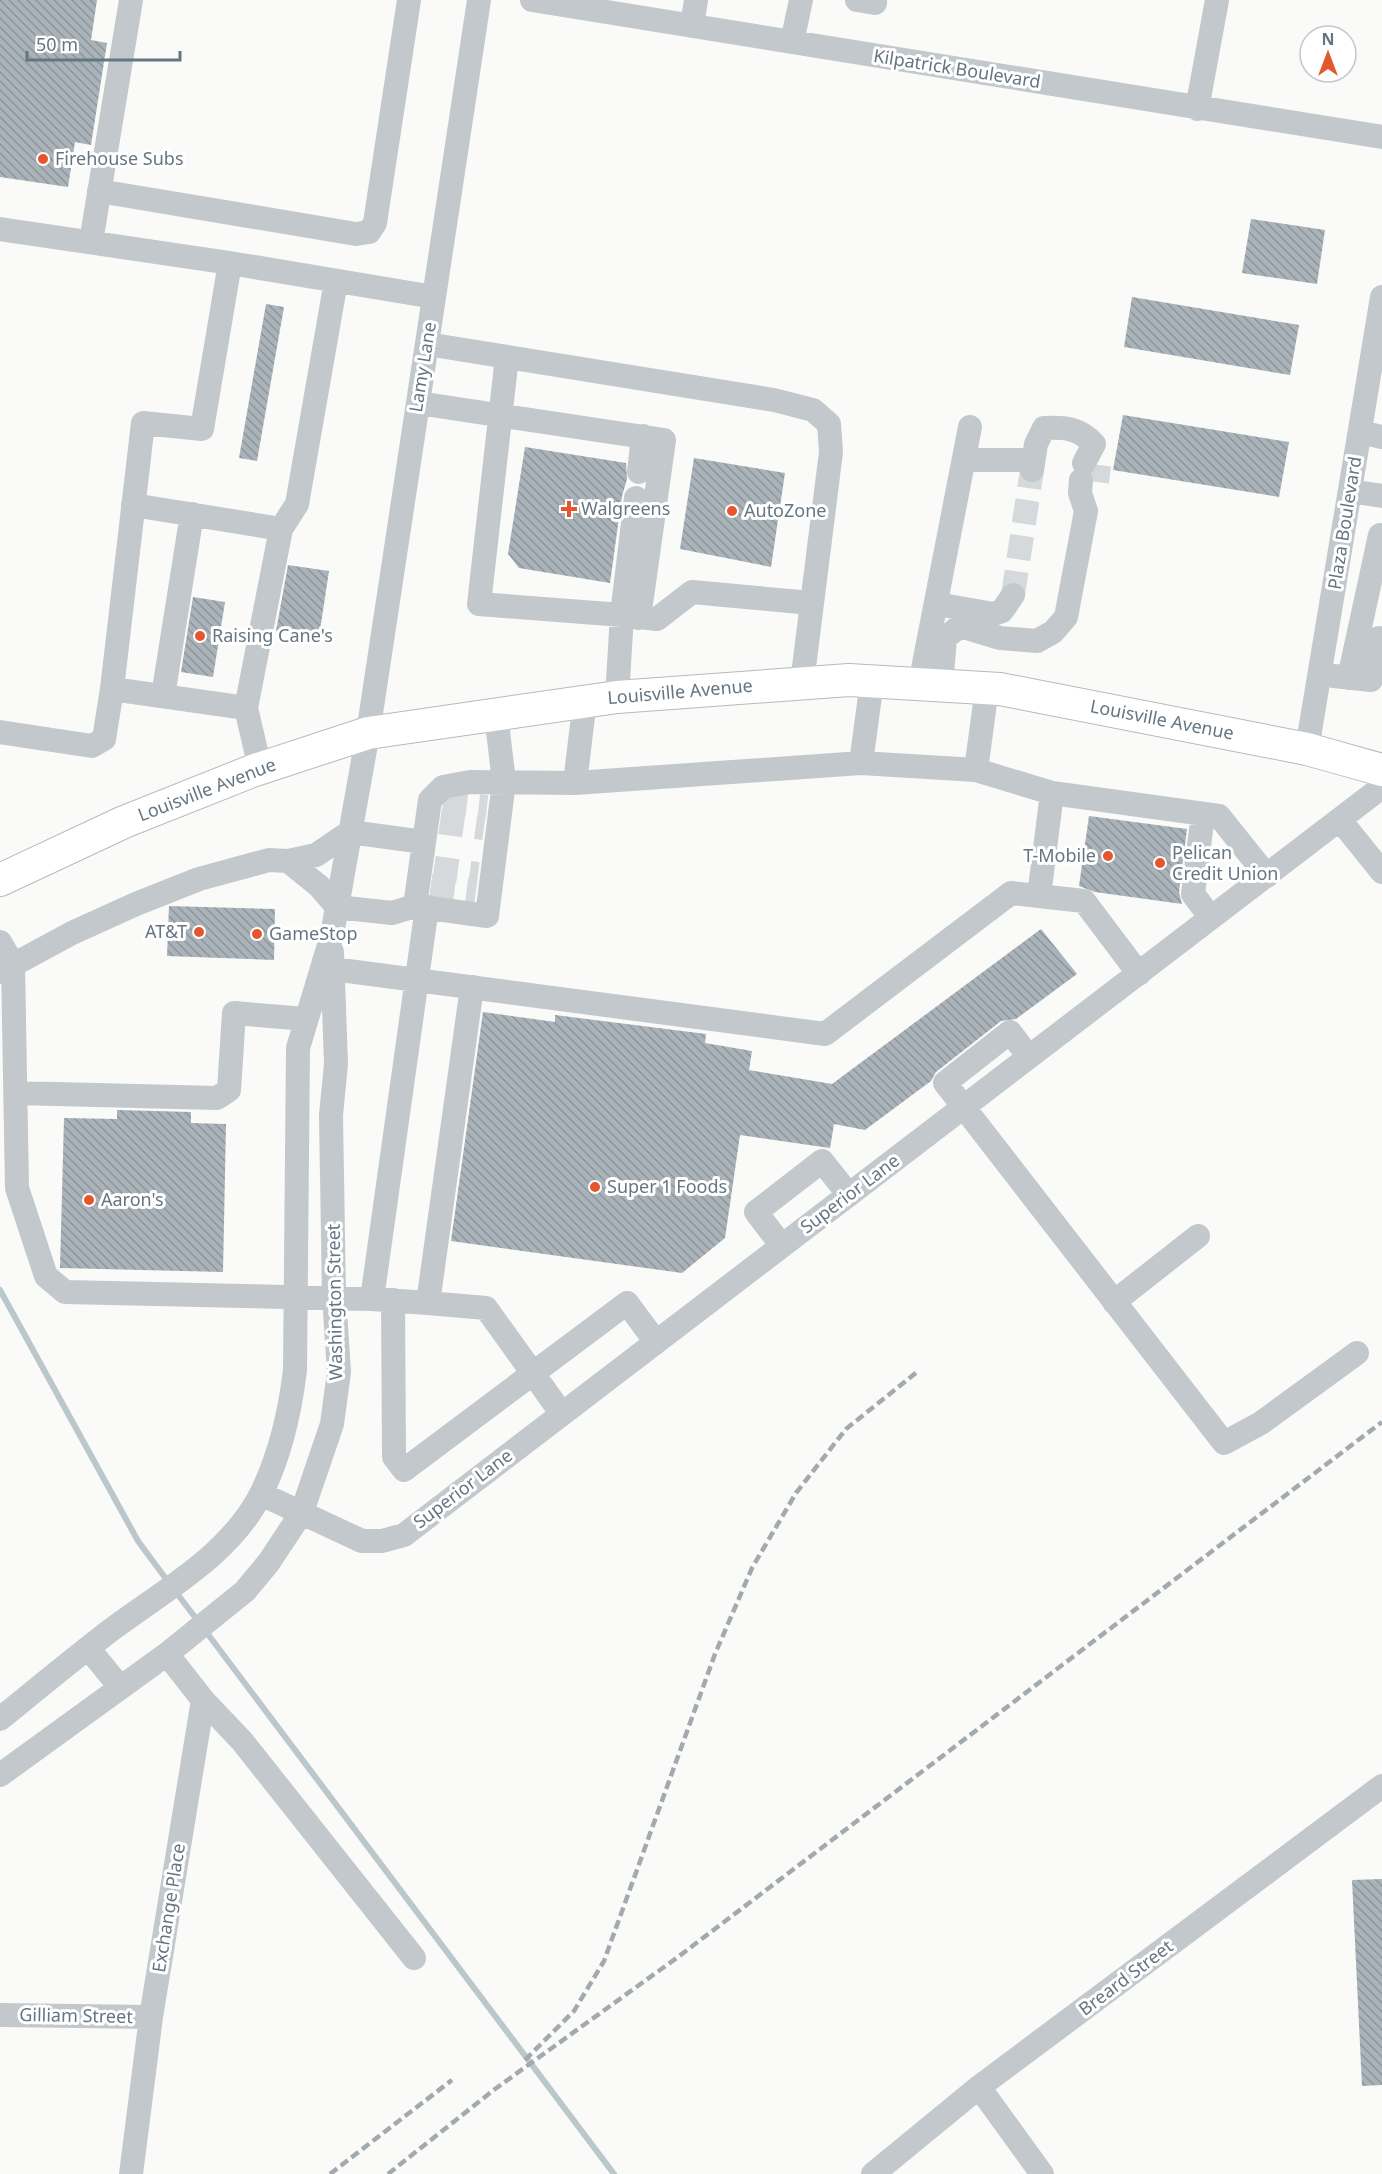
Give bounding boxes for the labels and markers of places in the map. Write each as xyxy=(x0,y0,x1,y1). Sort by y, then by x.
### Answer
place label: Firehouse Subs xyxy=(55,146,184,170)
marker: Firehouse Subs xyxy=(36,152,50,166)
place label: Walgreens xyxy=(581,496,670,520)
place label: AutoZone xyxy=(744,498,826,522)
marker: Walgreens xyxy=(562,502,576,516)
marker: AutoZone xyxy=(725,504,739,518)
place label: Raising Cane's xyxy=(212,623,333,647)
marker: Raising Cane's xyxy=(193,629,207,643)
place label: Pelican Credit Union xyxy=(1172,840,1278,885)
place label: T-Mobile xyxy=(1023,843,1096,867)
marker: T-Mobile xyxy=(1101,849,1115,863)
marker: Pelican Credit Union xyxy=(1153,856,1167,870)
place label: AT&T xyxy=(145,919,187,943)
place label: GameStop xyxy=(269,921,358,945)
marker: AT&T xyxy=(192,925,206,939)
marker: GameStop xyxy=(250,927,264,941)
place label: Super 1 Foods xyxy=(607,1174,727,1198)
marker: Super 1 Foods xyxy=(588,1180,602,1194)
place label: Aaron's xyxy=(101,1187,164,1211)
marker: Aaron's xyxy=(82,1193,96,1207)

